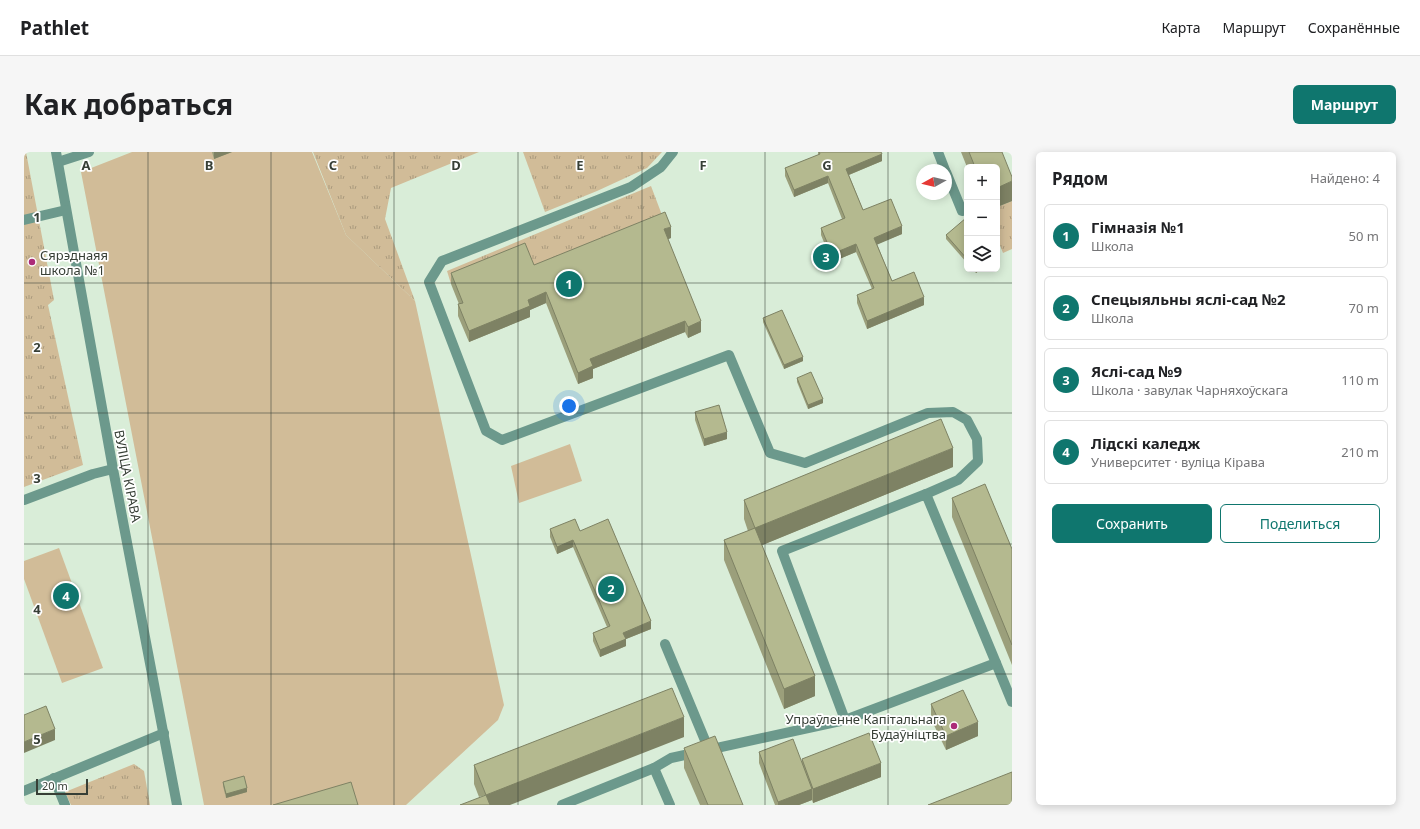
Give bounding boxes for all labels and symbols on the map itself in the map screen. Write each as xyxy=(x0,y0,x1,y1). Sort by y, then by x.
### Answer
text: A xyxy=(82,156,91,174)
text: B xyxy=(205,156,213,174)
text: C xyxy=(329,156,337,174)
text: D xyxy=(451,156,461,174)
text: E xyxy=(576,156,584,174)
text: F xyxy=(699,156,707,174)
text: G xyxy=(822,156,832,174)
north arrow xyxy=(916,164,952,200)
text: 1 xyxy=(33,208,41,226)
pin: 3 xyxy=(813,242,839,272)
place label: Сярэднаяя школа №1 xyxy=(40,246,108,279)
marker: Сярэднаяя школа №1 xyxy=(27,257,37,267)
pin: 1 xyxy=(556,269,582,299)
text: 2 xyxy=(33,338,41,356)
your location xyxy=(559,396,579,416)
street label: ВУЛІЦА КІРАВА xyxy=(110,428,146,524)
text: 3 xyxy=(33,469,41,487)
pin: 2 xyxy=(598,574,624,604)
pin: 4 xyxy=(53,581,79,611)
text: 4 xyxy=(33,600,41,618)
place label: Упраўленне Капітальнага Будаўніцтва xyxy=(785,710,946,743)
marker: Упраўленне Капітальнага Будаўніцтва xyxy=(949,721,959,731)
text: 5 xyxy=(33,730,41,748)
scale bar xyxy=(36,777,88,796)

